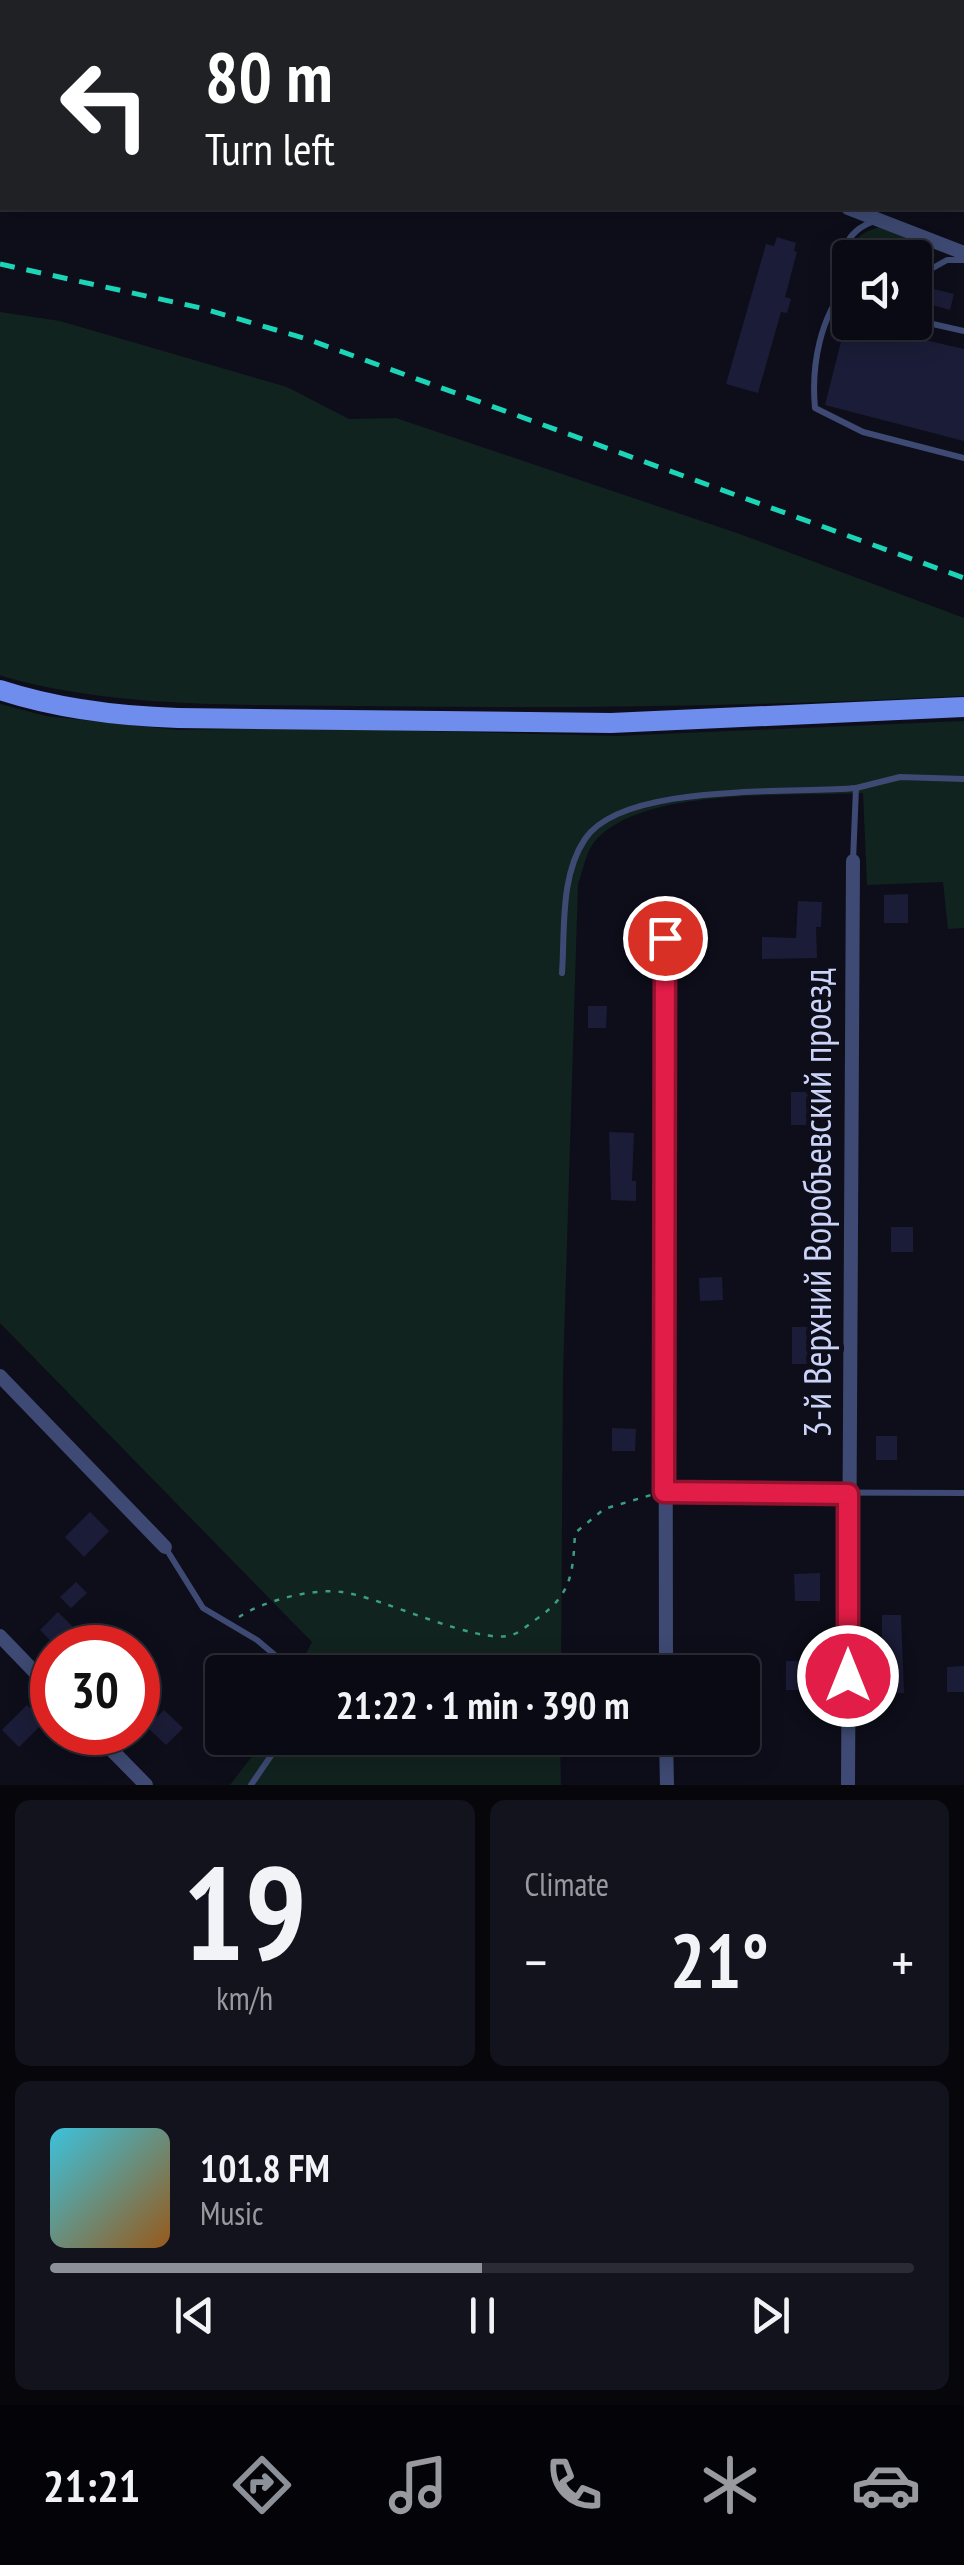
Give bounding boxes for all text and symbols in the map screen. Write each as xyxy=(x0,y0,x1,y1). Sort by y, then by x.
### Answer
text: 80 m xyxy=(205,31,333,121)
icon: left xyxy=(40,40,170,170)
text: Turn left xyxy=(205,119,335,177)
map controls xyxy=(832,240,932,340)
button: sound xyxy=(832,240,932,340)
pin xyxy=(623,896,708,981)
icon: arrive xyxy=(638,911,693,966)
street label: 3-й Верхний Воробъевский проезд xyxy=(792,968,841,1438)
position arrow xyxy=(796,1624,900,1728)
speed limit sign: 30 xyxy=(30,1625,160,1755)
text: 21:22 · 1 min · 390 m xyxy=(336,1680,629,1729)
text: 19 xyxy=(183,1828,307,1996)
text: Climate xyxy=(525,1863,609,1905)
text: 21° xyxy=(670,1912,769,2009)
text: − xyxy=(525,1926,547,1997)
text: + xyxy=(891,1926,914,1997)
text: km/h xyxy=(216,1977,273,2019)
text: 101.8 FM xyxy=(200,2143,330,2192)
text: Music xyxy=(200,2192,263,2234)
icon: previous xyxy=(167,2288,222,2343)
icon: pause xyxy=(455,2288,510,2343)
icon: next xyxy=(743,2288,798,2343)
icon: directions xyxy=(227,2450,297,2520)
icon: music xyxy=(383,2450,453,2520)
icon: phone xyxy=(539,2450,609,2520)
icon: climate xyxy=(695,2450,765,2520)
icon: car xyxy=(851,2450,921,2520)
text: 21:21 xyxy=(43,2456,140,2514)

